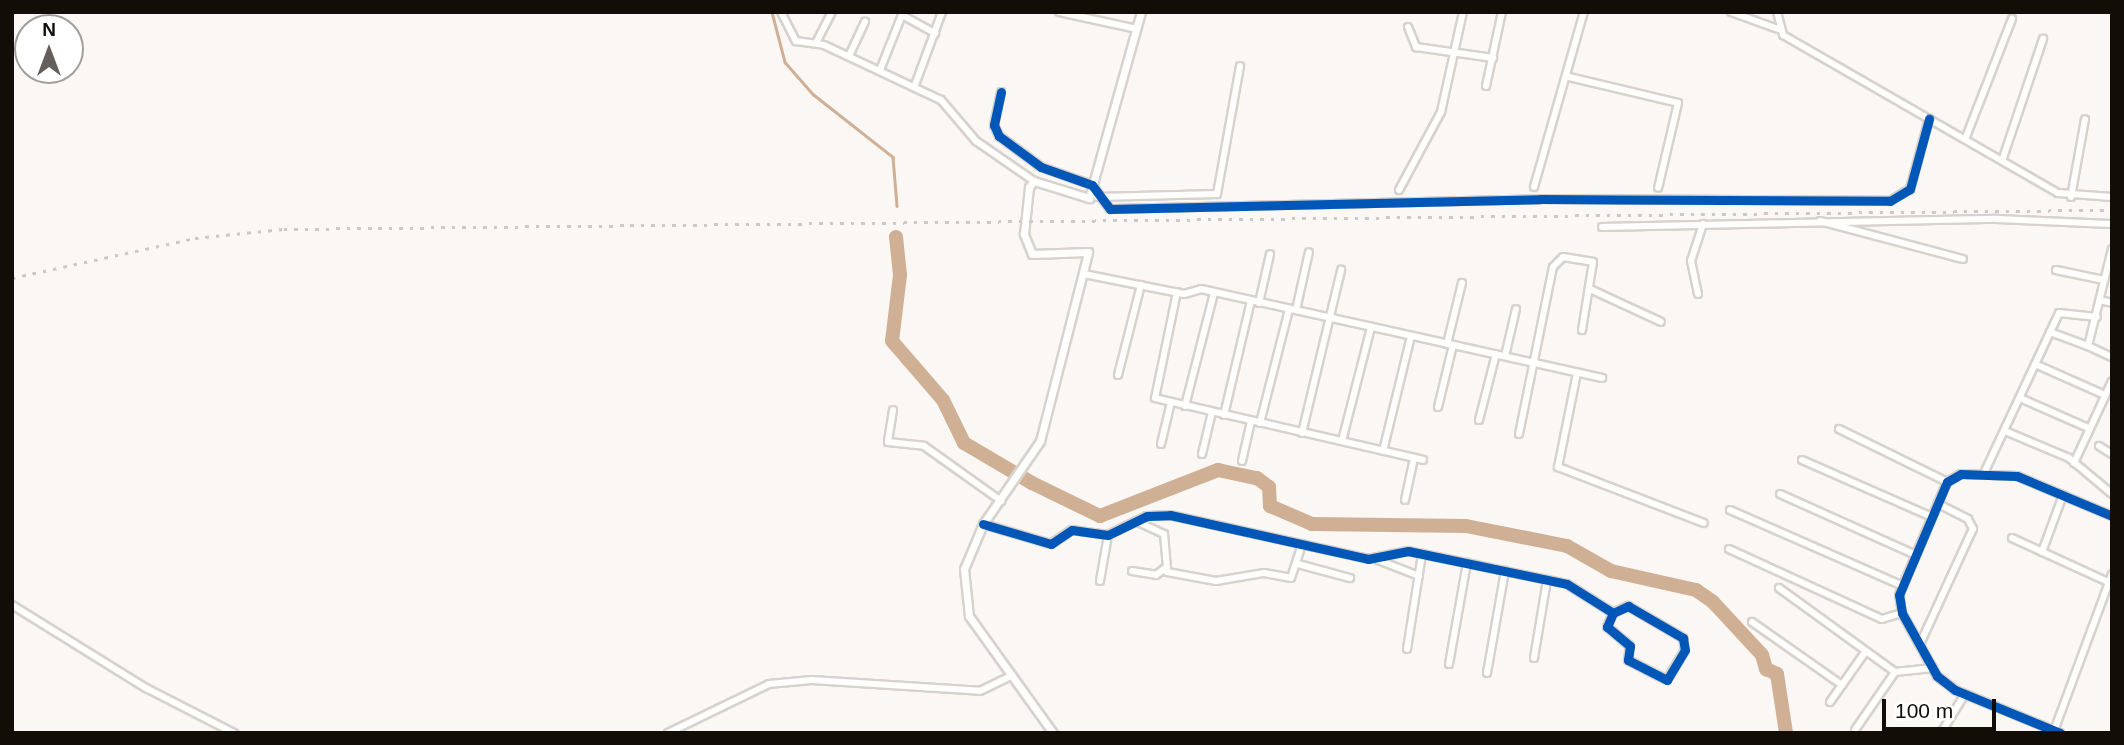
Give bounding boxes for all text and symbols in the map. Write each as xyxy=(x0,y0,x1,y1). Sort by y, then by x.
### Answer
north arrow xyxy=(14,14,84,84)
text: N xyxy=(42,19,56,40)
scale bar xyxy=(1886,686,2000,730)
text: 100 m xyxy=(1895,699,1953,722)

